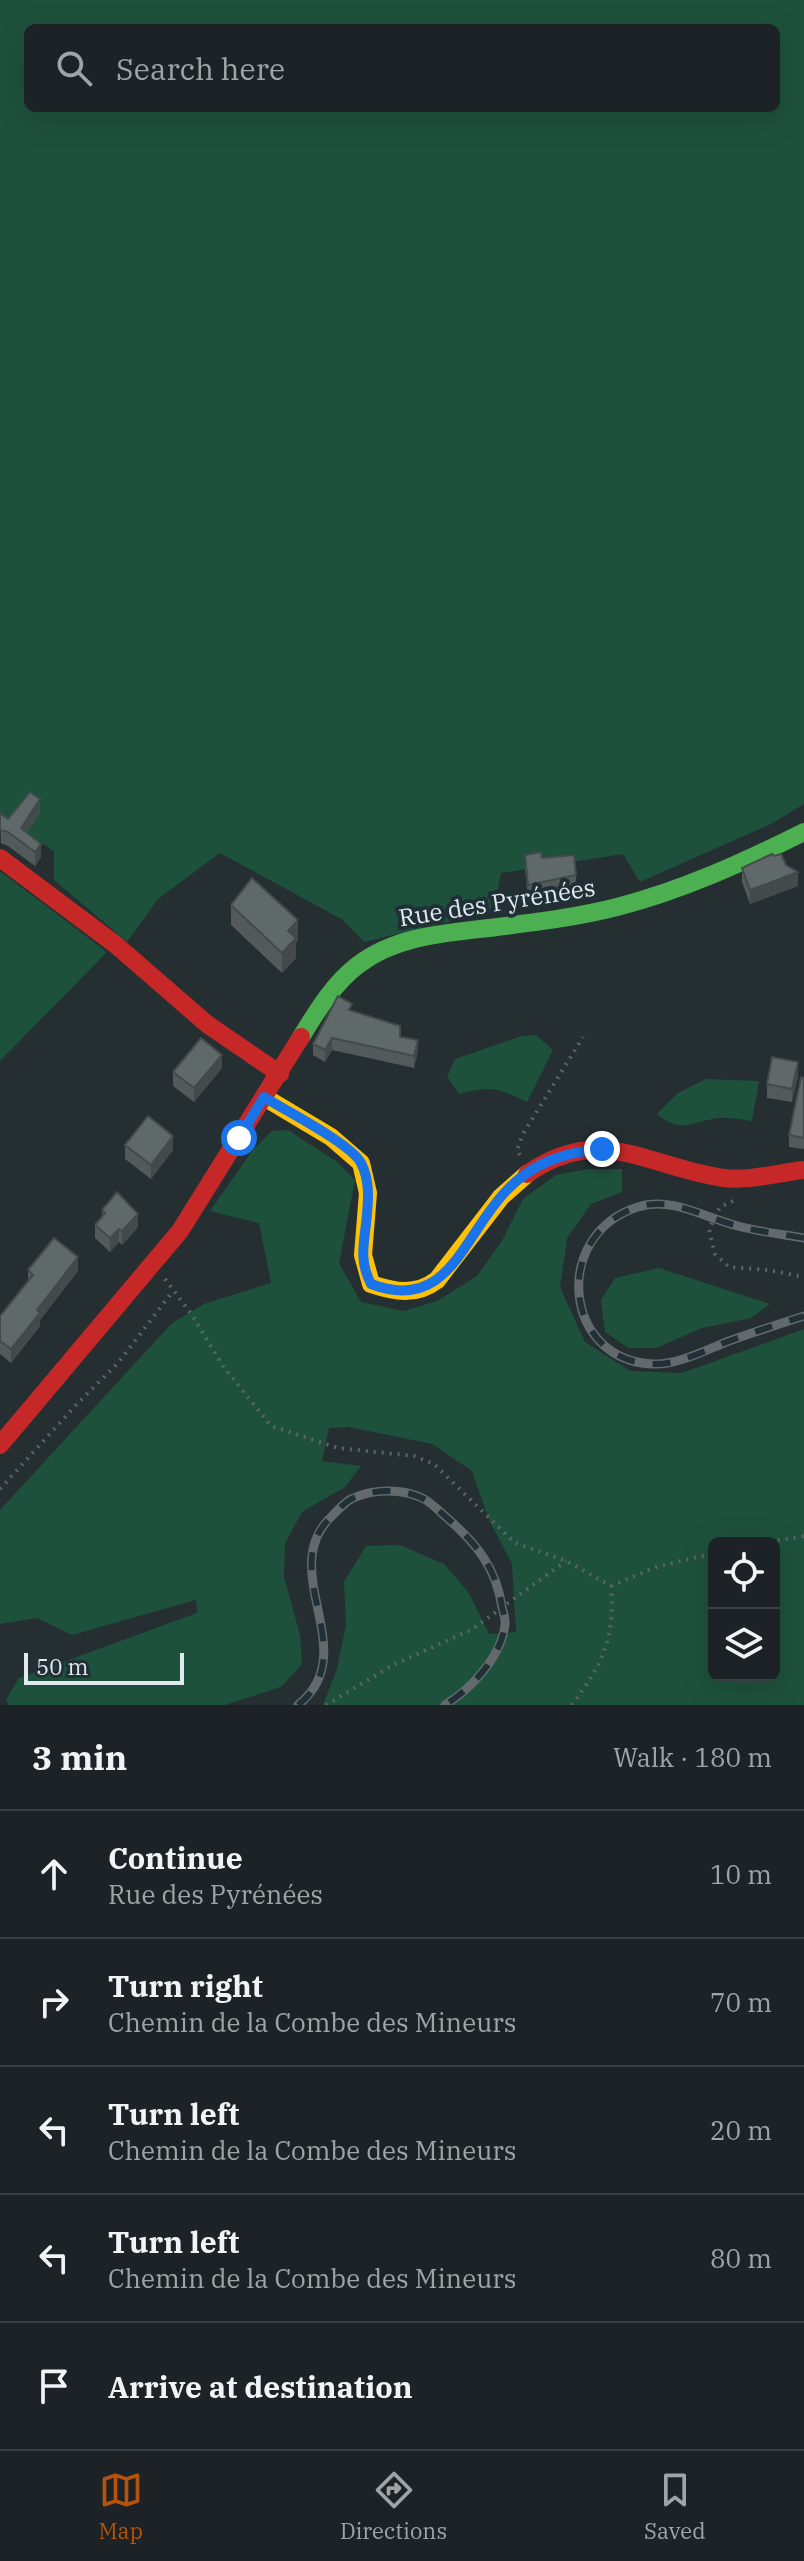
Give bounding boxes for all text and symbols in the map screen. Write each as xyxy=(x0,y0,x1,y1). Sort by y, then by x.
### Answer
search box xyxy=(24,24,780,112)
icon: search xyxy=(52,46,96,90)
text: Search here xyxy=(116,49,285,88)
street label: Rue des Pyrénées xyxy=(396,871,597,933)
route start xyxy=(221,1120,257,1156)
route end xyxy=(584,1131,620,1167)
map controls xyxy=(708,1537,780,1681)
button: locate xyxy=(708,1537,780,1609)
button: layers xyxy=(708,1609,780,1681)
scale bar xyxy=(24,1649,184,1685)
text: 50 m xyxy=(36,1652,88,1681)
text: 3 min xyxy=(32,1735,127,1779)
text: Walk · 180 m xyxy=(613,1740,772,1774)
text: Continue xyxy=(108,1838,243,1877)
icon: ahead xyxy=(32,1852,76,1896)
text: 10 m xyxy=(710,1857,772,1891)
text: Rue des Pyrénées xyxy=(108,1877,323,1911)
text: Turn right xyxy=(108,1966,263,2005)
icon: right xyxy=(32,1980,76,2024)
text: 70 m xyxy=(710,1985,772,2019)
text: Chemin de la Combe des Mineurs xyxy=(108,2005,516,2039)
text: Turn left xyxy=(108,2094,240,2133)
icon: left xyxy=(32,2108,76,2152)
text: 20 m xyxy=(710,2113,772,2147)
text: Chemin de la Combe des Mineurs xyxy=(108,2133,516,2167)
text: Turn left xyxy=(108,2222,240,2261)
icon: left xyxy=(32,2236,76,2280)
text: 80 m xyxy=(710,2241,772,2275)
text: Chemin de la Combe des Mineurs xyxy=(108,2261,516,2295)
icon: arrive xyxy=(32,2364,76,2408)
text: Arrive at destination xyxy=(108,2367,413,2406)
tab: Map xyxy=(98,2468,143,2545)
tab: Directions xyxy=(340,2468,447,2545)
tab: Saved xyxy=(644,2468,706,2545)

